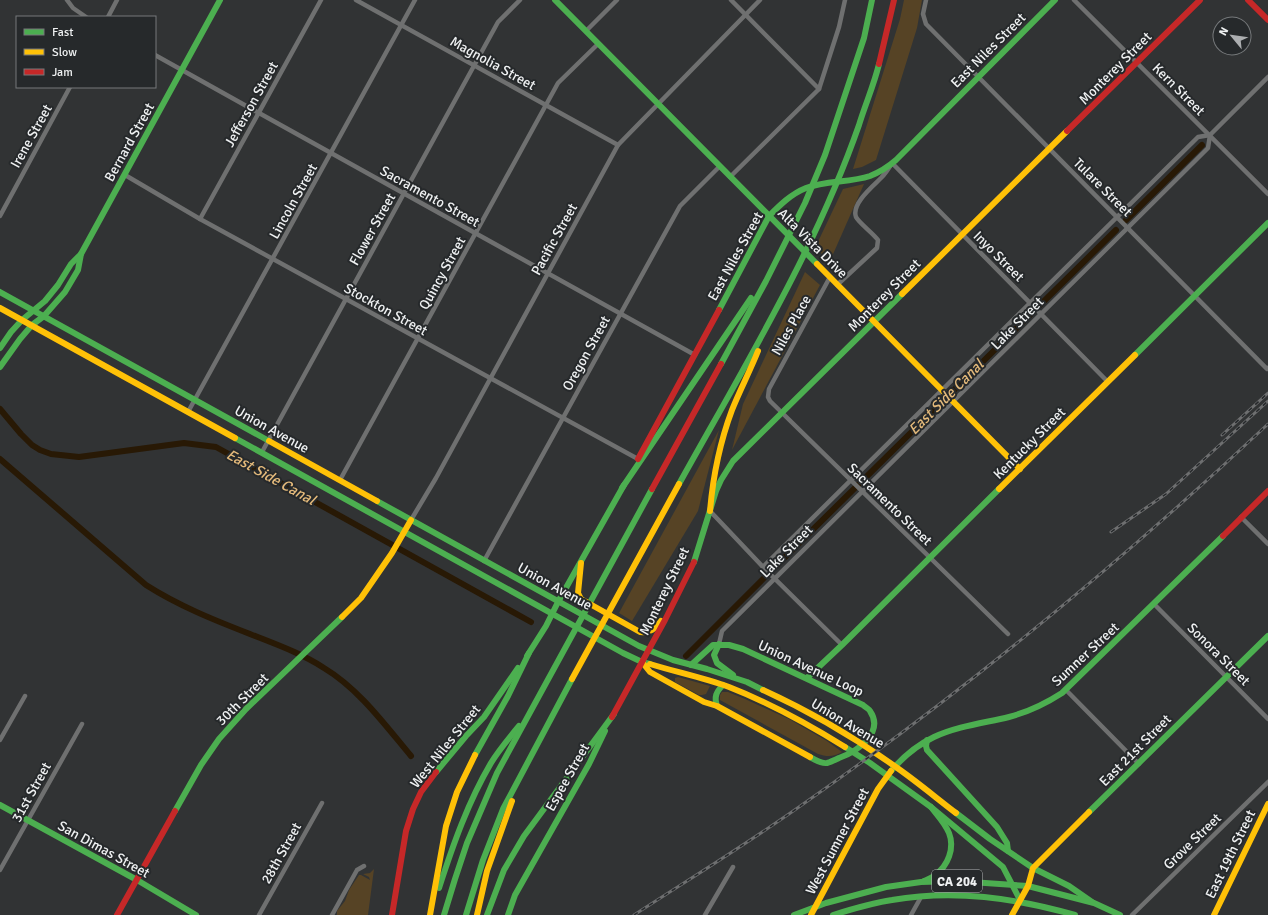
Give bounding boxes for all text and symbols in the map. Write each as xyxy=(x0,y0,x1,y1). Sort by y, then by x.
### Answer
street label: East Niles Street xyxy=(947,9,1029,91)
legend xyxy=(16,16,156,88)
north arrow xyxy=(1212,16,1252,56)
text: Fast xyxy=(52,25,73,40)
text: N xyxy=(1216,25,1231,38)
street label: Monterey Street xyxy=(1075,28,1155,108)
street label: Magnolia Street xyxy=(447,33,539,94)
text: Slow xyxy=(52,45,77,60)
street label: Jefferson Street xyxy=(221,59,282,150)
street label: Kern Street xyxy=(1149,59,1209,119)
text: Jam xyxy=(52,65,73,80)
street label: Bernard Street xyxy=(101,100,158,185)
street label: Irene Street xyxy=(7,101,56,171)
street label: Tulare Street xyxy=(1070,154,1136,220)
street label: Lincoln Street xyxy=(266,160,321,242)
street label: Sacramento Street xyxy=(377,162,482,231)
street label: Flower Street xyxy=(346,190,399,268)
street label: Pacific Street xyxy=(528,200,581,278)
street label: Alta Vista Drive xyxy=(774,205,851,282)
street label: East Niles Street xyxy=(704,209,767,304)
street label: Inyo Street xyxy=(970,227,1028,285)
street label: Quincy Street xyxy=(415,234,470,313)
street label: Monterey Street xyxy=(844,255,924,335)
street label: Stockton Street xyxy=(341,280,431,339)
street label: Niles Place xyxy=(768,292,815,358)
street label: Lake Street xyxy=(987,293,1047,353)
street label: Oregon Street xyxy=(559,313,614,394)
water label: East Side Canal xyxy=(905,355,988,438)
street label: Union Avenue xyxy=(232,402,312,457)
street label: Kentucky Street xyxy=(990,404,1069,483)
water label: East Side Canal xyxy=(223,445,320,510)
street label: Sacramento Street xyxy=(844,460,936,549)
street label: Lake Street xyxy=(756,521,816,581)
street label: Monterey Street xyxy=(636,544,693,638)
street label: Union Avenue xyxy=(515,559,595,614)
street label: Sumner Street xyxy=(1048,619,1123,690)
street label: Sonora Street xyxy=(1184,619,1254,689)
street label: Union Avenue Loop xyxy=(755,637,866,700)
street label: 30th Street xyxy=(213,670,272,729)
street label: Union Avenue xyxy=(808,695,888,752)
street label: West Niles Street xyxy=(407,701,484,791)
street label: East 21st Street xyxy=(1096,711,1175,790)
street label: Espee Street xyxy=(542,740,593,814)
street label: 31st Street xyxy=(8,759,55,825)
street label: West Sumner Street xyxy=(802,785,873,898)
street label: East 19th Street xyxy=(1202,807,1259,901)
street label: Grove Street xyxy=(1160,810,1225,873)
street label: San Dimas Street xyxy=(55,817,153,882)
street label: 28th Street xyxy=(258,820,305,887)
road number: CA 204 xyxy=(932,870,982,892)

